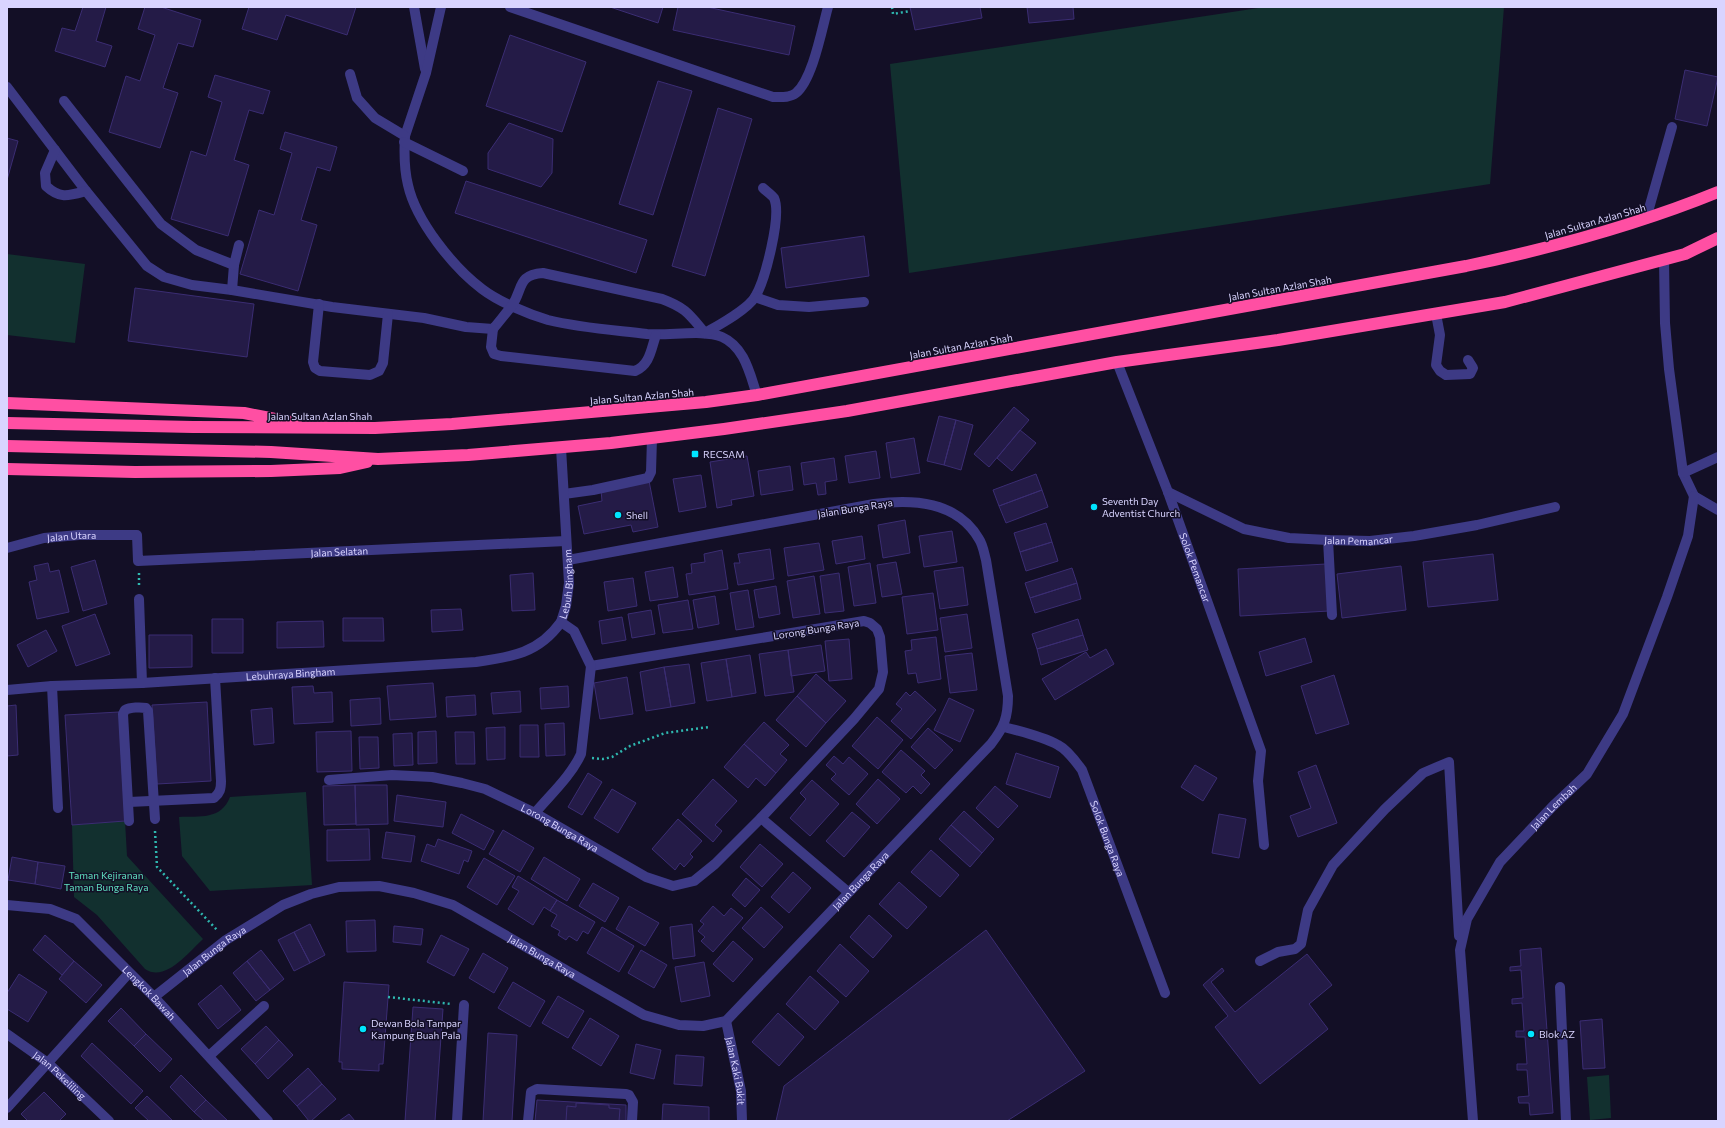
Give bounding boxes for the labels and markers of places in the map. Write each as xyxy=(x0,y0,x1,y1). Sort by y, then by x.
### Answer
place label: RECSAM xyxy=(703,448,745,460)
marker: RECSAM xyxy=(690,449,700,459)
place label: Seventh Day Adventist Church xyxy=(1102,495,1180,519)
marker: Seventh Day Adventist Church xyxy=(1089,502,1099,512)
place label: Shell xyxy=(626,509,648,521)
marker: Shell xyxy=(613,510,623,520)
place label: Dewan Bola Tampar Kampung Buah Pala xyxy=(371,1017,461,1041)
marker: Dewan Bola Tampar Kampung Buah Pala xyxy=(358,1024,368,1034)
place label: Blok AZ xyxy=(1539,1028,1575,1040)
marker: Blok AZ xyxy=(1526,1029,1536,1039)

